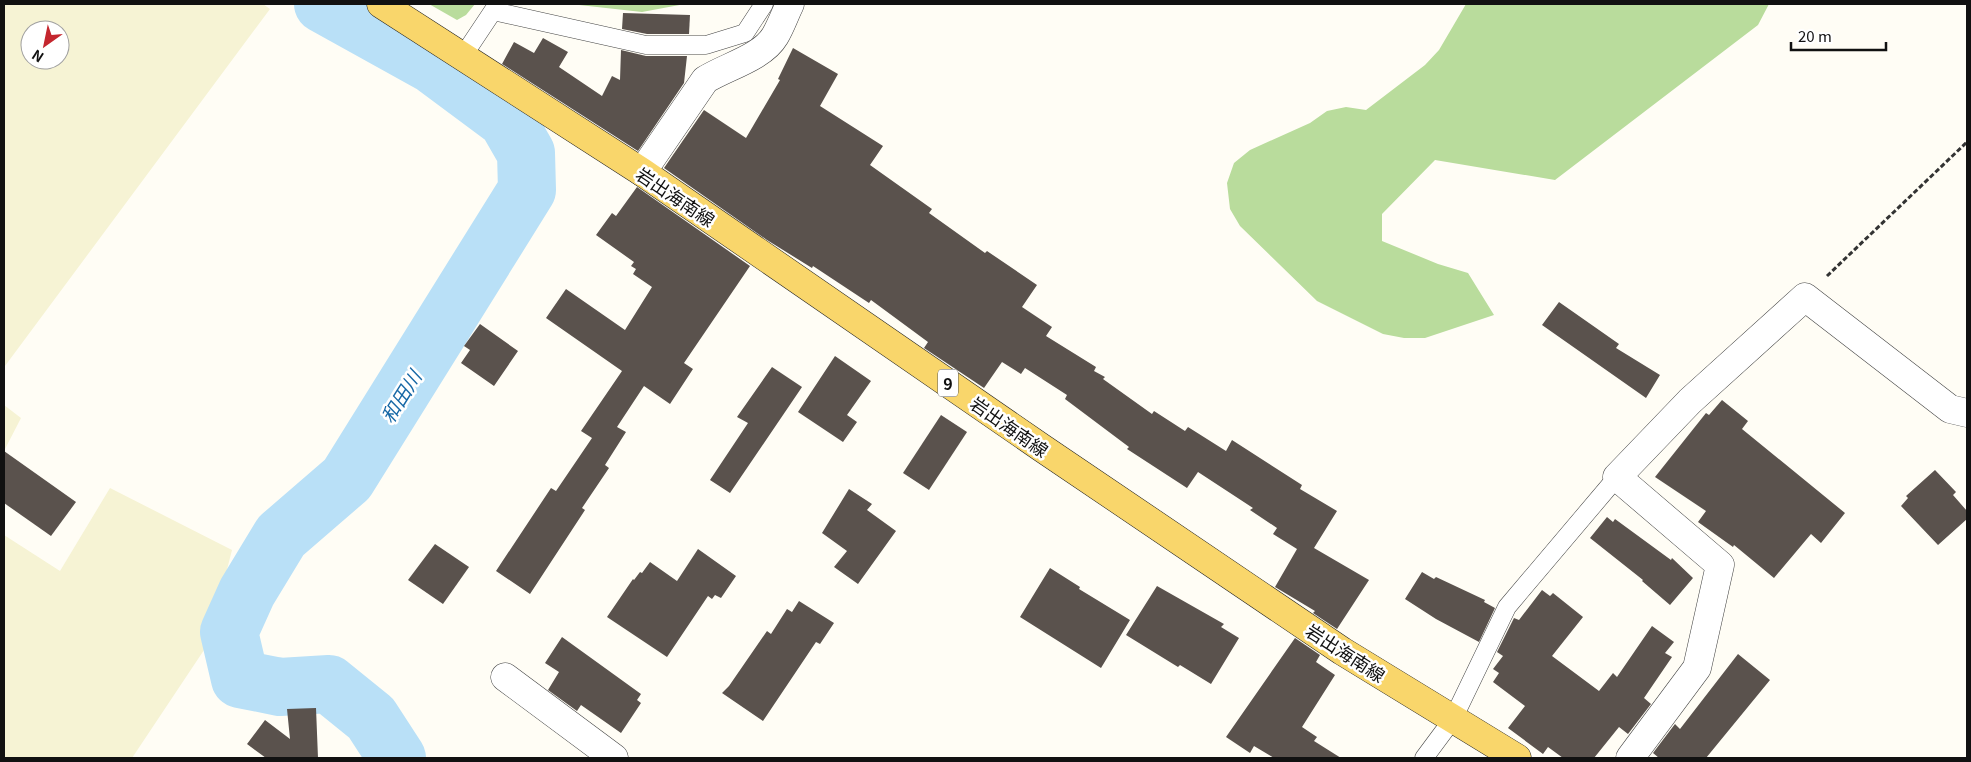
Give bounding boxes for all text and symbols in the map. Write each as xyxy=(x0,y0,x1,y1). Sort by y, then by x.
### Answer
north arrow xyxy=(20,20,70,70)
scale bar xyxy=(1791,20,1886,52)
text: 20 m xyxy=(1798,25,1832,46)
text: N xyxy=(28,45,47,68)
street label: 岩出海南線 xyxy=(631,160,721,232)
water label: 和田川 xyxy=(373,363,428,427)
road number: 9 xyxy=(938,369,958,396)
street label: 岩出海南線 xyxy=(966,390,1054,462)
street label: 岩出海南線 xyxy=(1301,617,1391,687)

